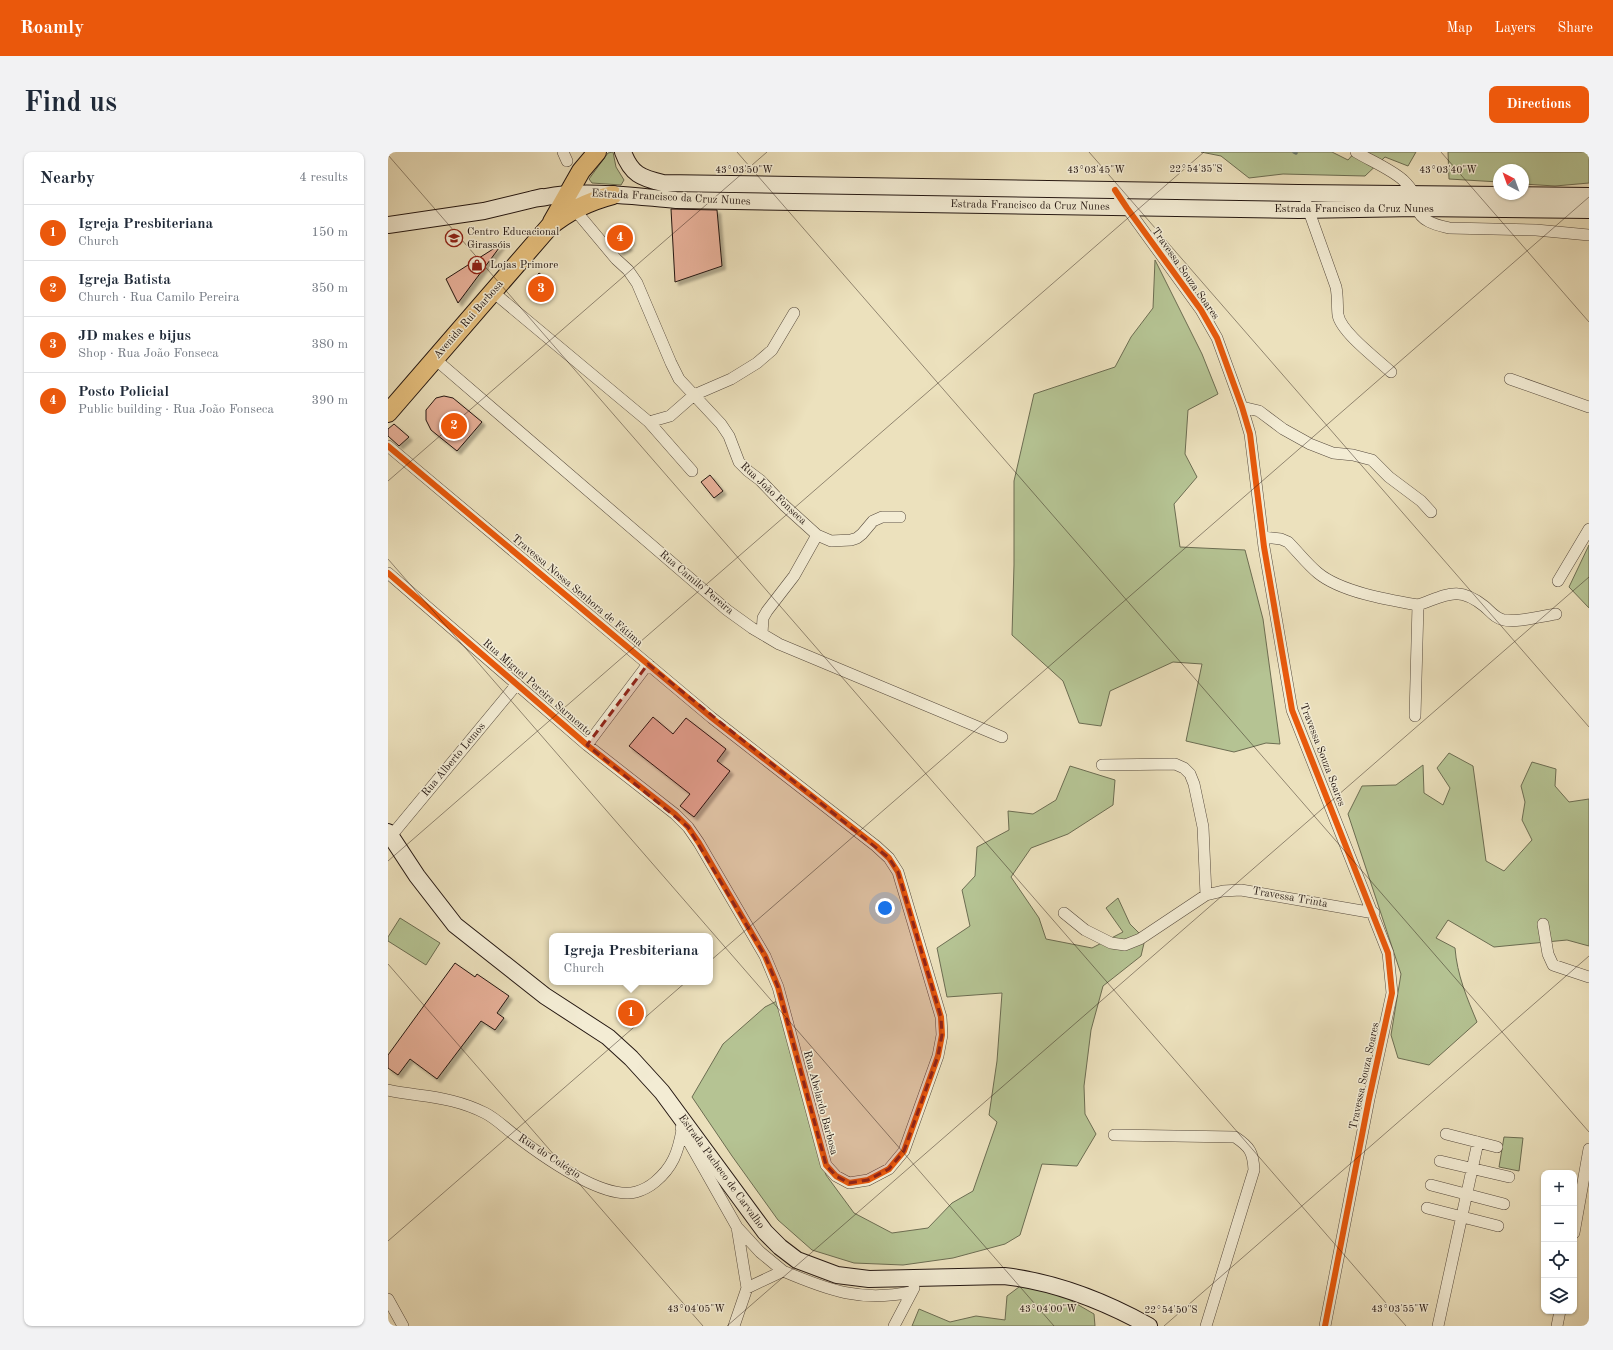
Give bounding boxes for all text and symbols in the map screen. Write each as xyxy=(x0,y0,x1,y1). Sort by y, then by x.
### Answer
text: Roamly xyxy=(20,19,84,38)
text: Map xyxy=(1447,21,1473,35)
text: Layers xyxy=(1495,21,1536,35)
text: Share xyxy=(1558,21,1593,35)
button: Directions xyxy=(1489,86,1589,123)
text: Find us xyxy=(24,90,117,118)
text: 22°54'35"S xyxy=(1169,164,1223,174)
north arrow xyxy=(1493,164,1529,200)
text: 43°03'50"W xyxy=(715,165,773,175)
text: 43°03'45"W xyxy=(1067,165,1125,175)
text: 43°03'40"W xyxy=(1419,165,1477,175)
text: Nearby xyxy=(40,170,95,187)
text: 4 results xyxy=(299,171,348,184)
street label: Estrada Francisco da Cruz Nunes xyxy=(591,188,751,208)
street label: Estrada Francisco da Cruz Nunes xyxy=(950,199,1110,213)
street label: Estrada Francisco da Cruz Nunes xyxy=(1274,204,1434,215)
text: Igreja Presbiteriana xyxy=(78,217,213,232)
pin: 4 xyxy=(607,223,633,253)
text: 1 xyxy=(49,226,57,239)
text: 150 m xyxy=(311,226,348,239)
street label: Travessa Souza Soares xyxy=(1149,226,1221,322)
place label: Centro Educacional Girassóis xyxy=(467,227,559,251)
school or university icon: Centro Educacional Girassóis xyxy=(444,228,464,248)
text: Church xyxy=(78,235,119,248)
shop icon: Lojas Primore xyxy=(467,255,487,275)
place label: Lojas Primore xyxy=(490,260,558,271)
text: Igreja Batista xyxy=(78,273,171,288)
pin: 3 xyxy=(528,274,554,304)
street label: Avenida Rui Barbosa xyxy=(432,278,506,361)
text: 2 xyxy=(49,282,57,295)
text: 350 m xyxy=(311,282,348,295)
text: Church · Rua Camilo Pereira xyxy=(78,291,239,304)
text: JD makes e bijus xyxy=(78,329,191,344)
text: 3 xyxy=(49,338,57,351)
text: 380 m xyxy=(311,338,348,351)
text: Shop · Rua João Fonseca xyxy=(78,347,219,360)
text: Posto Policial xyxy=(78,385,169,400)
text: 4 xyxy=(49,394,57,407)
text: 390 m xyxy=(311,394,348,407)
text: Public building · Rua João Fonseca xyxy=(78,403,274,416)
pin: 2 xyxy=(441,411,467,441)
street label: Rua João Fonseca xyxy=(738,461,809,528)
street label: Travessa Nossa Senhora de Fátima xyxy=(509,533,645,649)
street label: Rua Camilo Pereira xyxy=(657,549,735,617)
street label: Rua Miguel Pereira Sarmento xyxy=(480,638,594,738)
street label: Travessa Souza Soares xyxy=(1297,702,1347,808)
street label: Rua Alberto Lemos xyxy=(420,721,488,799)
street label: Travessa Trinta xyxy=(1251,886,1329,910)
your location xyxy=(875,898,895,918)
popup xyxy=(549,933,713,985)
text: Igreja Presbiteriana xyxy=(563,944,699,959)
text: Church xyxy=(563,962,604,975)
pin: 1 xyxy=(618,998,644,1028)
street label: Travessa Souza Soares xyxy=(1348,1021,1382,1131)
street label: Rua Abelardo Barbosa xyxy=(801,1050,839,1157)
street label: Estrada Pacheco de Carvalho xyxy=(676,1113,766,1231)
street label: Rua do Colégio xyxy=(516,1133,582,1181)
map controls xyxy=(1541,1170,1577,1314)
button: + xyxy=(1541,1170,1577,1206)
button: − xyxy=(1541,1206,1577,1242)
button: locate xyxy=(1541,1242,1577,1278)
button: layers xyxy=(1541,1278,1577,1314)
text: 43°04'05"W xyxy=(667,1304,725,1314)
text: 43°04'00"W xyxy=(1019,1304,1077,1314)
text: 43°03'55"W xyxy=(1371,1304,1429,1314)
text: 22°54'50"S xyxy=(1144,1305,1198,1315)

